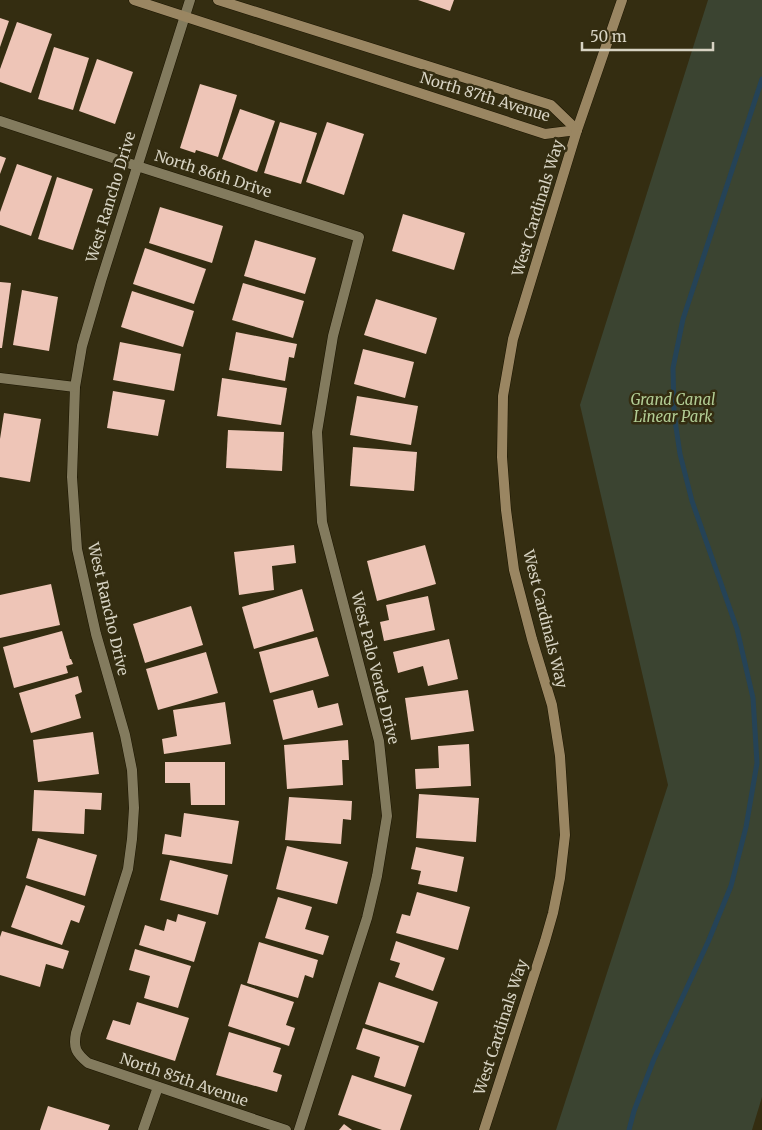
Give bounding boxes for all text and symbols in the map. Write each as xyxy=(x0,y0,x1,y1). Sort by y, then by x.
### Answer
scale bar xyxy=(582,20,713,52)
text: 50 m xyxy=(590,27,627,46)
street label: North 87th Avenue xyxy=(418,68,553,125)
street label: West Rancho Drive xyxy=(81,129,140,266)
street label: West Cardinals Way xyxy=(507,137,567,279)
street label: North 86th Drive xyxy=(152,146,274,201)
park label: Grand Canal Linear Park xyxy=(630,390,716,426)
street label: West Rancho Drive xyxy=(84,540,133,677)
street label: West Cardinals Way xyxy=(519,547,572,690)
street label: West Palo Verde Drive xyxy=(347,589,404,746)
street label: West Cardinals Way xyxy=(469,956,532,1098)
street label: North 85th Avenue xyxy=(117,1049,251,1110)

